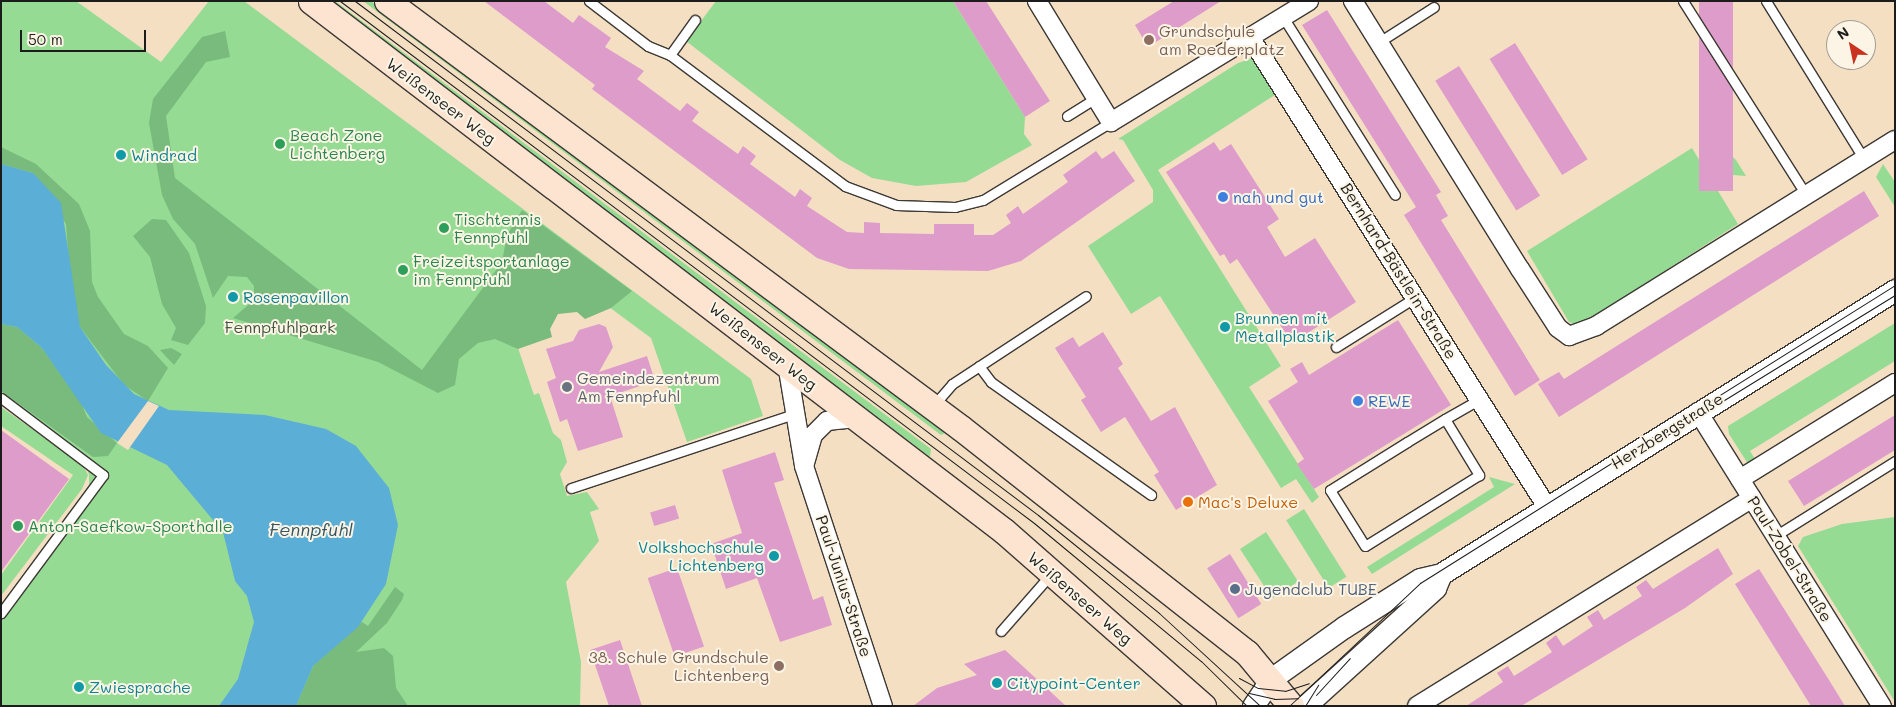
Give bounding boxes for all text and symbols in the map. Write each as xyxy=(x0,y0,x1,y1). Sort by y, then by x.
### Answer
scale bar xyxy=(22,20,149,52)
north arrow xyxy=(1826,20,1876,70)
place label: Grundschule am Roederplatz xyxy=(1159,21,1284,59)
text: N xyxy=(1833,22,1853,44)
text: 50 m xyxy=(28,29,63,49)
marker: Grundschule am Roederplatz xyxy=(1143,34,1155,46)
street label: Weißenseer Weg xyxy=(383,54,499,148)
place label: Beach Zone Lichtenberg xyxy=(290,125,385,163)
marker: Beach Zone Lichtenberg xyxy=(274,138,286,150)
place label: Windrad xyxy=(131,145,197,165)
marker: Windrad xyxy=(115,149,127,161)
street label: Bernhard-Bästlein-Straße xyxy=(1337,179,1461,363)
place label: nah und gut xyxy=(1233,187,1324,207)
marker: nah und gut xyxy=(1217,191,1229,203)
place label: Tischtennis Fennpfuhl xyxy=(454,209,541,247)
marker: Tischtennis Fennpfuhl xyxy=(438,222,450,234)
place label: Freizeitsportanlage im Fennpfuhl xyxy=(413,251,570,289)
marker: Freizeitsportanlage im Fennpfuhl xyxy=(397,264,409,276)
place label: Rosenpavillon xyxy=(243,287,349,307)
marker: Rosenpavillon xyxy=(227,291,239,303)
street label: Weißenseer Weg xyxy=(705,298,821,394)
place label: Brunnen mit Metallplastik xyxy=(1235,308,1335,346)
park label: Fennpfuhlpark xyxy=(225,317,335,337)
marker: Brunnen mit Metallplastik xyxy=(1219,321,1231,333)
place label: Gemeindezentrum Am Fennpfuhl xyxy=(577,368,719,406)
marker: Gemeindezentrum Am Fennpfuhl xyxy=(561,381,573,393)
street label: Herzbergstraße xyxy=(1607,389,1727,473)
place label: REWE xyxy=(1368,391,1411,411)
marker: REWE xyxy=(1352,395,1364,407)
place label: Mac's Deluxe xyxy=(1198,492,1298,512)
street label: Paul-Zobel-Straße xyxy=(1744,493,1836,625)
marker: Mac's Deluxe xyxy=(1182,496,1194,508)
street label: Paul-Junius-Straße xyxy=(812,513,876,659)
place label: Anton-Saefkow-Sporthalle xyxy=(28,516,233,536)
water label: Fennpfuhl xyxy=(269,518,353,540)
marker: Anton-Saefkow-Sporthalle xyxy=(12,520,24,532)
place label: Volkshochschule Lichtenberg xyxy=(638,537,764,575)
street label: Weißenseer Weg xyxy=(1024,548,1136,648)
marker: Volkshochschule Lichtenberg xyxy=(768,550,780,562)
place label: Jugendclub TUBE xyxy=(1245,579,1377,599)
marker: Jugendclub TUBE xyxy=(1229,583,1241,595)
place label: 38. Schule Grundschule Lichtenberg xyxy=(588,647,769,685)
marker: 38. Schule Grundschule Lichtenberg xyxy=(773,660,785,672)
place label: Citypoint-Center xyxy=(1007,673,1141,693)
place label: Zwiesprache xyxy=(89,677,191,697)
marker: Citypoint-Center xyxy=(991,677,1003,689)
marker: Zwiesprache xyxy=(73,681,85,693)

